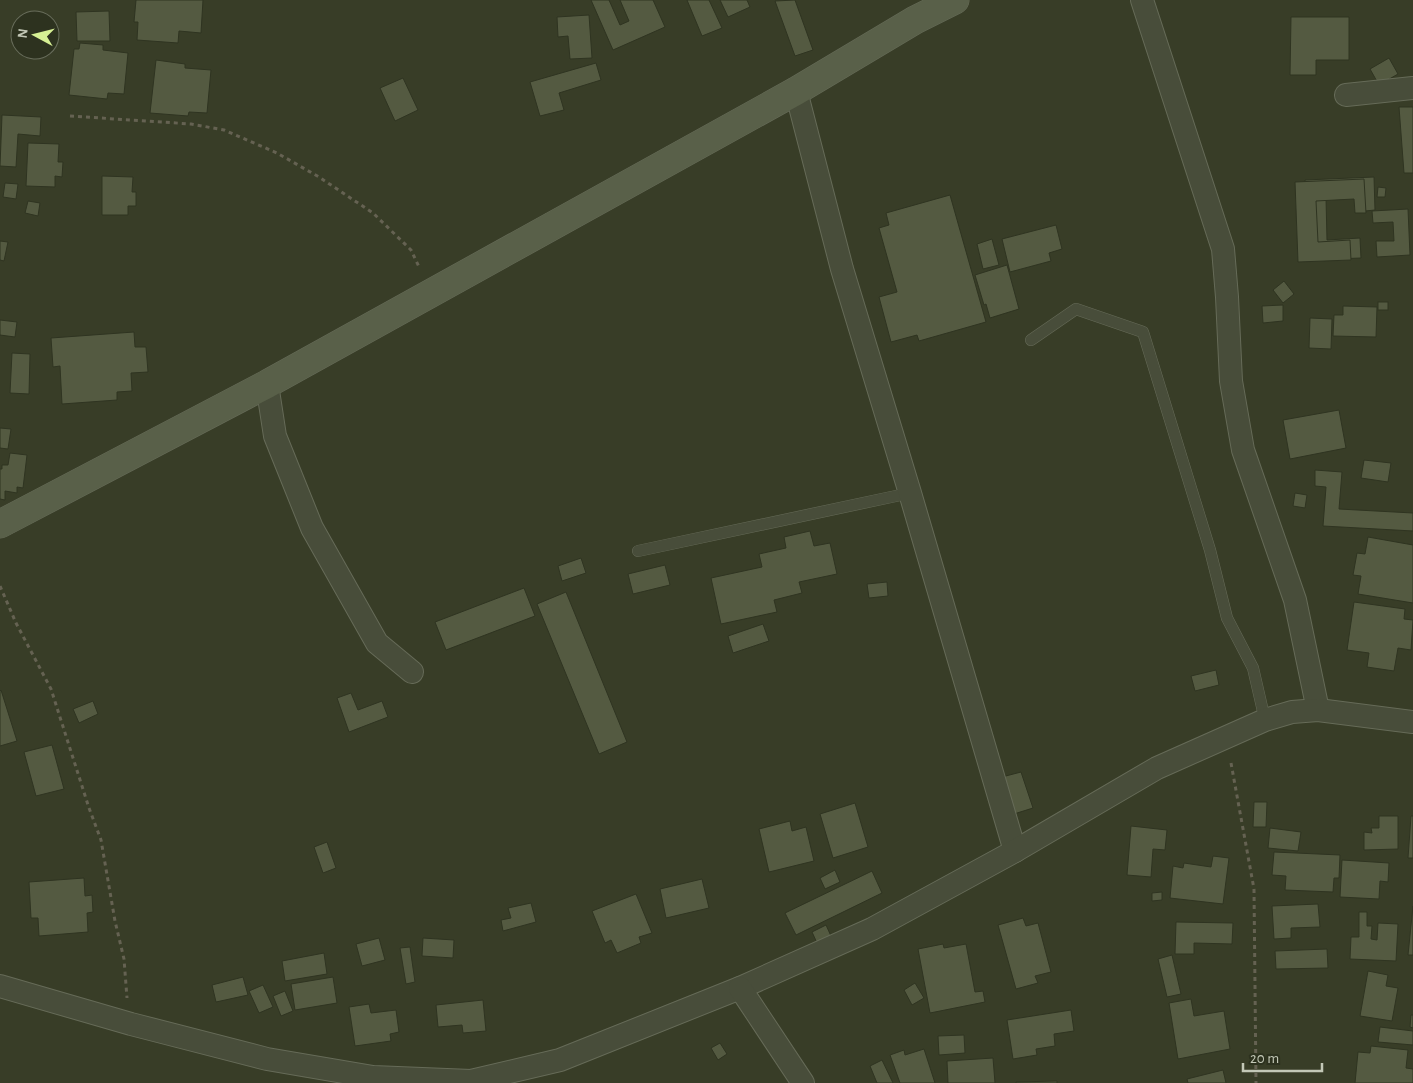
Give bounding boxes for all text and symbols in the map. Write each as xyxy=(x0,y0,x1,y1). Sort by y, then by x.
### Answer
north arrow xyxy=(10,10,60,60)
text: N xyxy=(16,28,31,39)
scale bar xyxy=(1243,1040,1322,1072)
text: 20 m xyxy=(1250,1051,1279,1066)

